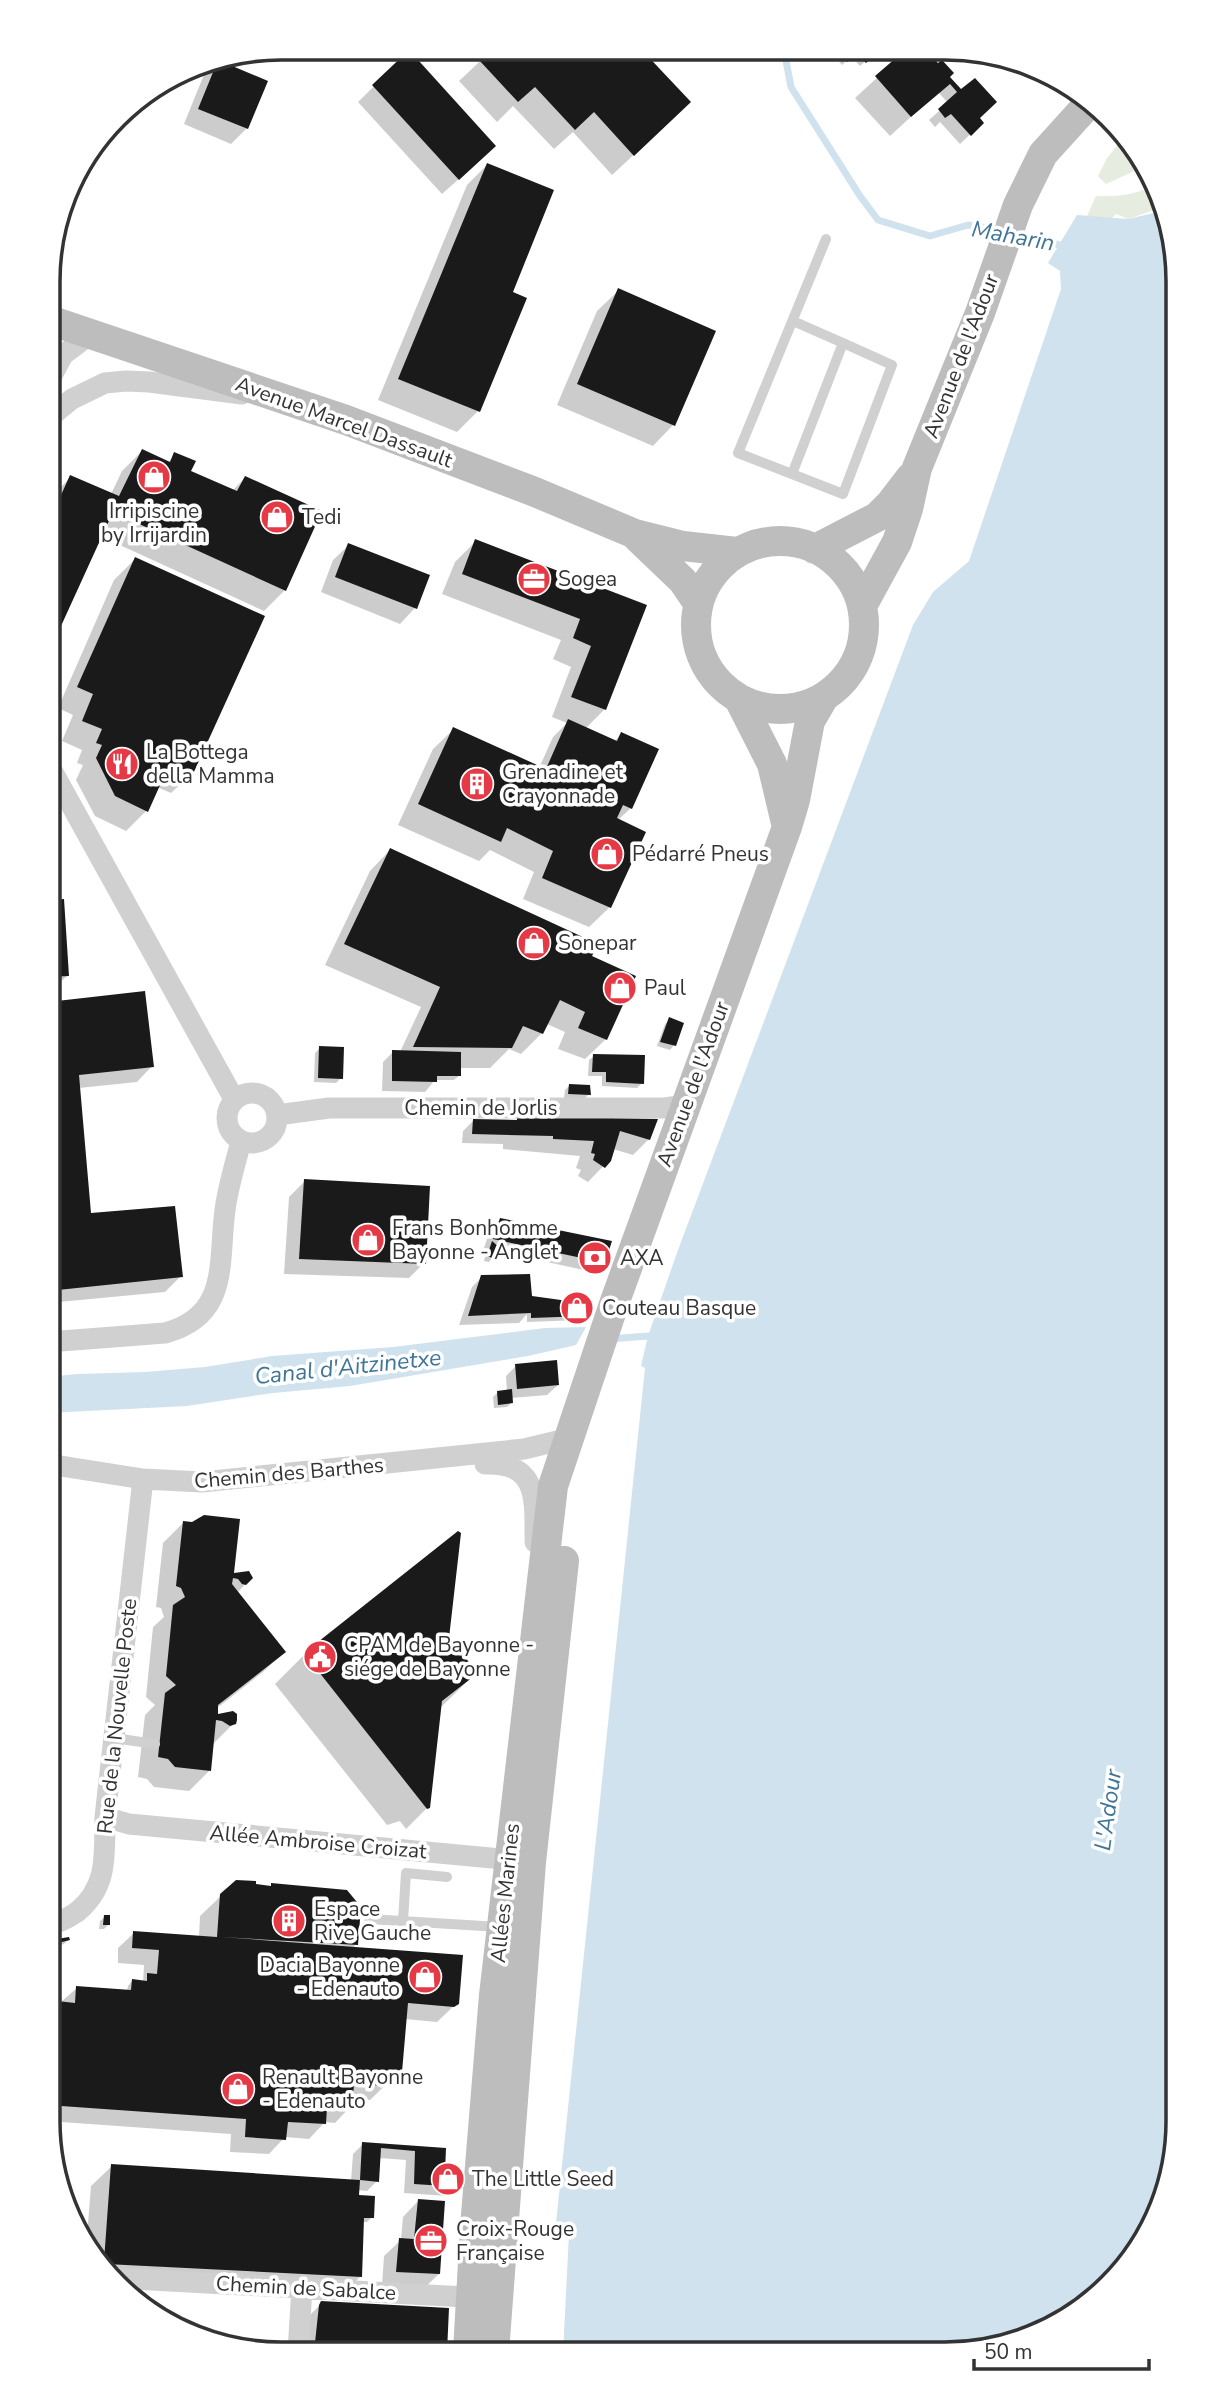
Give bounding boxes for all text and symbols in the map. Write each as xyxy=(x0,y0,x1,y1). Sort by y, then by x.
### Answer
water label: Maharin xyxy=(969,213,1057,259)
street label: Avenue de l'Adour xyxy=(917,269,1005,442)
street label: Avenue Marcel Dassault xyxy=(232,370,457,475)
shop icon: Irripiscine by Irrijardin xyxy=(135,458,173,496)
place label: Irripiscine by Irrijardin xyxy=(101,497,207,549)
shop icon: Tedi xyxy=(258,498,296,536)
place label: Tedi xyxy=(302,503,341,531)
office icon: Sogea xyxy=(515,560,553,598)
place label: Sogea xyxy=(558,565,617,593)
place label: La Bottega della Mamma xyxy=(146,738,275,790)
restaurant icon: La Bottega della Mamma xyxy=(103,745,141,783)
place label: Grenadine et Crayonnade xyxy=(502,758,624,810)
building icon: Grenadine et Crayonnade xyxy=(458,765,496,803)
shop icon: Pédarré Pneus xyxy=(588,835,626,873)
place label: Pédarré Pneus xyxy=(632,840,769,868)
shop icon: Sonepar xyxy=(515,924,553,962)
place label: Sonepar xyxy=(558,929,637,957)
shop icon: Paul xyxy=(601,969,639,1007)
place label: Paul xyxy=(644,974,687,1002)
street label: Avenue de l'Adour xyxy=(650,997,736,1171)
street label: Chemin de Jorlis xyxy=(404,1094,558,1122)
place label: Frans Bonhomme Bayonne - Anglet xyxy=(392,1214,559,1266)
shop icon: Frans Bonhomme Bayonne - Anglet xyxy=(349,1221,387,1259)
bank icon: AXA xyxy=(576,1239,614,1277)
place label: AXA xyxy=(620,1244,664,1272)
shop icon: Couteau Basque xyxy=(558,1289,596,1327)
place label: Couteau Basque xyxy=(602,1294,756,1322)
water label: Canal d'Aitzinetxe xyxy=(253,1342,443,1392)
street label: Chemin des Barthes xyxy=(193,1451,385,1495)
street label: Rue de la Nouvelle Poste xyxy=(91,1597,143,1835)
place label: CPAM de Bayonne - siége de Bayonne xyxy=(344,1631,534,1683)
public building icon: CPAM de Bayonne - siége de Bayonne xyxy=(301,1638,339,1676)
water label: L'Adour xyxy=(1087,1767,1129,1853)
street label: Allée Ambroise Croizat xyxy=(208,1819,428,1865)
street label: Allées Marines xyxy=(484,1822,526,1964)
place label: Espace Rive Gauche xyxy=(314,1895,431,1947)
building icon: Espace Rive Gauche xyxy=(270,1902,308,1940)
place label: Dacia Bayonne - Edenauto xyxy=(260,1951,400,2003)
shop icon: Dacia Bayonne - Edenauto xyxy=(406,1958,444,1996)
place label: Renault Bayonne - Edenauto xyxy=(262,2063,423,2115)
shop icon: Renault Bayonne - Edenauto xyxy=(219,2070,257,2108)
shop icon: The Little Seed xyxy=(429,2160,467,2198)
place label: The Little Seed xyxy=(472,2165,614,2193)
place label: Croix-Rouge Française xyxy=(456,2215,574,2267)
office icon: Croix-Rouge Française xyxy=(412,2222,450,2260)
street label: Chemin de Sabalce xyxy=(215,2269,397,2307)
scale bar xyxy=(974,2328,1149,2372)
text: 50 m xyxy=(984,2338,1033,2366)

